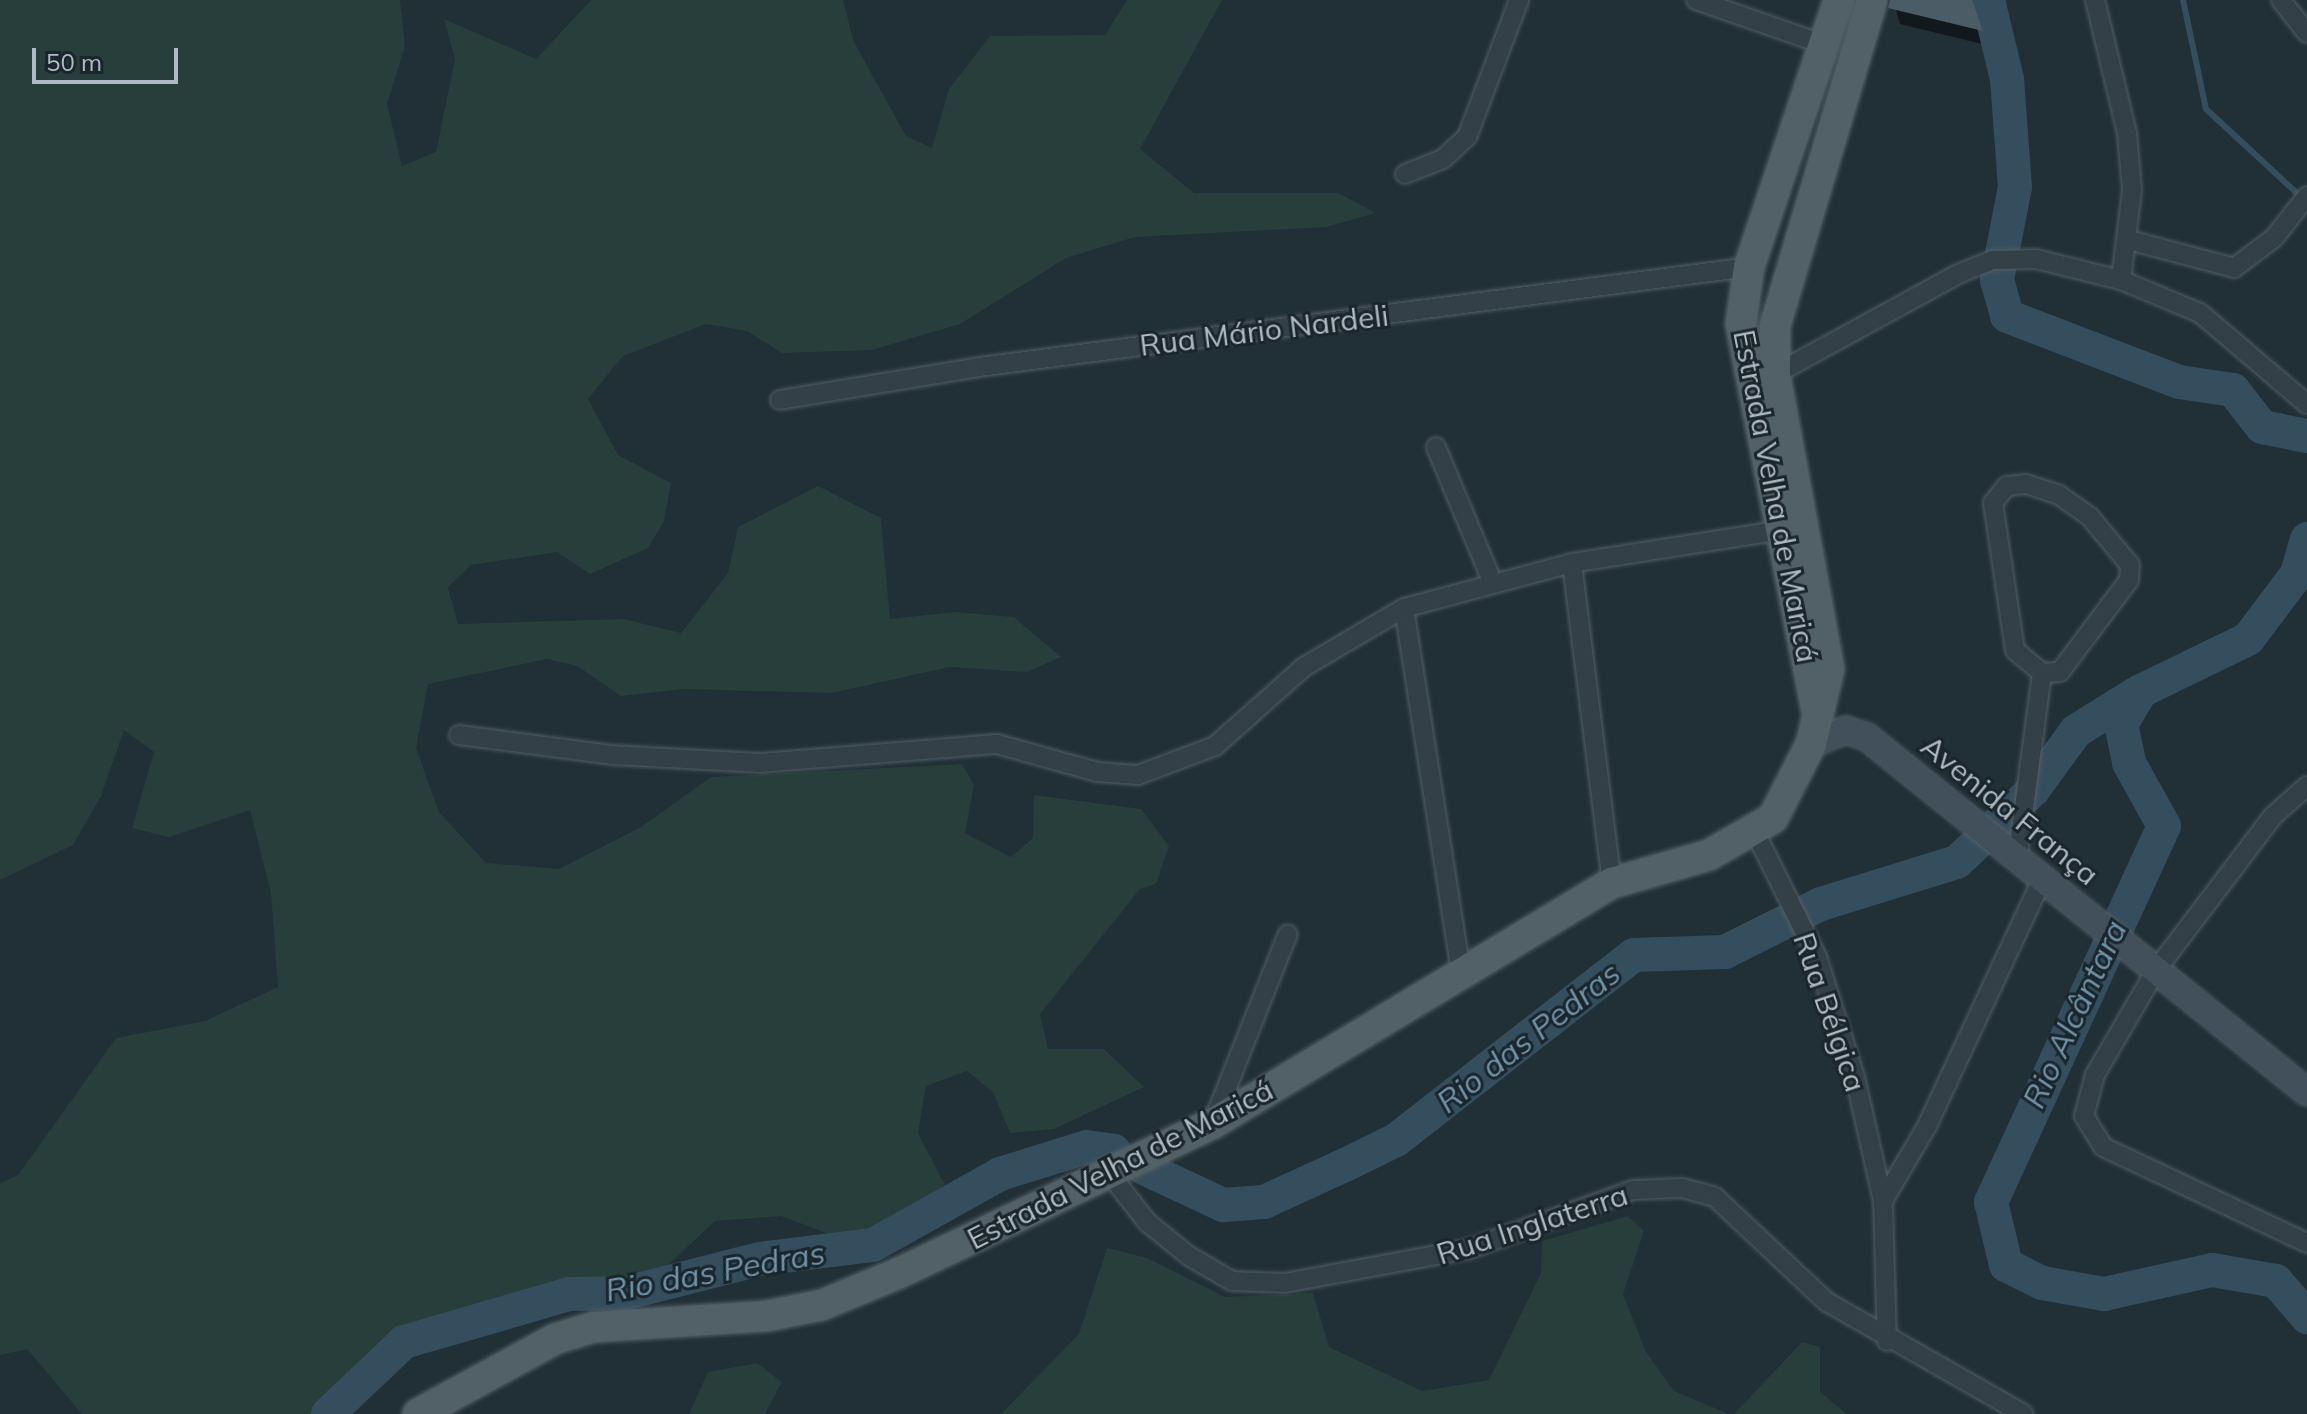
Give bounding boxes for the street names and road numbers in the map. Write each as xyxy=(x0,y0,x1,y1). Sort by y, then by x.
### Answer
street label: Rua Mário Nardeli xyxy=(1138,297,1390,363)
street label: Estrada Velha de Maricá xyxy=(1726,327,1826,665)
street label: Avenida França xyxy=(1914,728,2106,892)
street label: Rua Bélgica xyxy=(1786,928,1874,1096)
street label: Estrada Velha de Maricá xyxy=(961,1071,1279,1257)
street label: Rua Inglaterra xyxy=(1432,1176,1632,1272)

